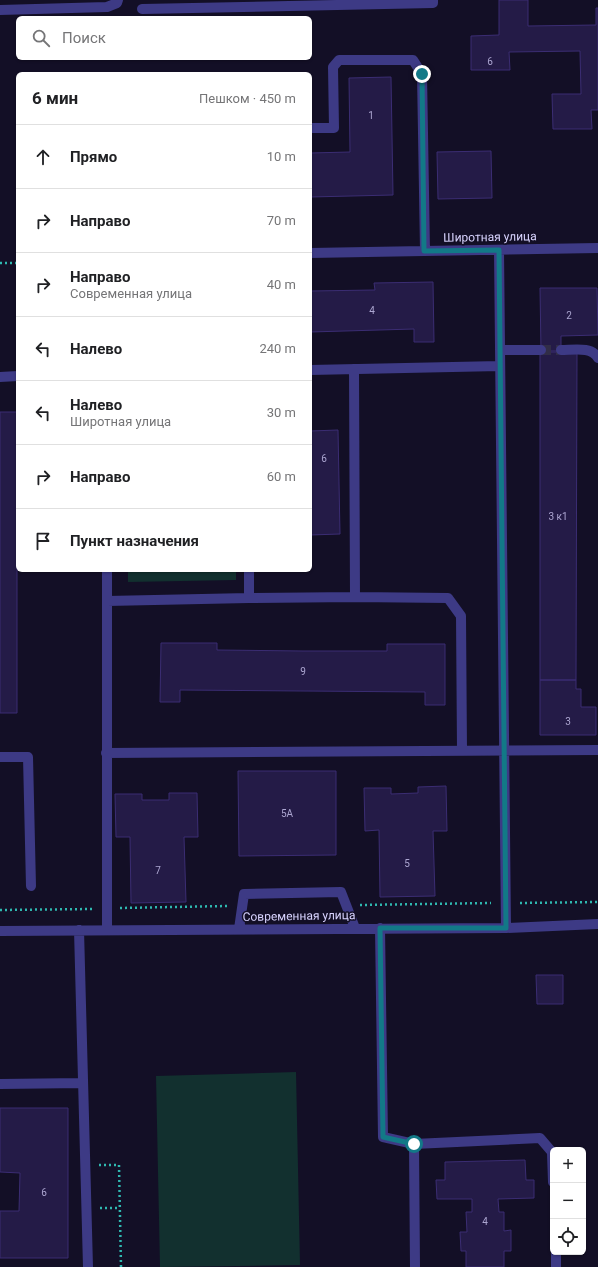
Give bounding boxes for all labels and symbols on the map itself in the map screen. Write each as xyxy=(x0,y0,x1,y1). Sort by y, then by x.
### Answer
house number: 6 xyxy=(487,56,493,67)
route end xyxy=(413,65,431,83)
house number: 1 xyxy=(368,110,374,121)
street label: Широтная улица xyxy=(443,229,537,245)
house number: 4 xyxy=(369,305,375,316)
house number: 2 xyxy=(566,310,572,321)
house number: 6 xyxy=(321,453,327,464)
house number: 3 к1 xyxy=(548,511,568,522)
house number: 9 xyxy=(300,666,306,677)
house number: 3 xyxy=(565,716,571,727)
house number: 5А xyxy=(281,808,294,819)
house number: 5 xyxy=(404,858,410,869)
house number: 7 xyxy=(155,865,161,876)
street label: Современная улица xyxy=(243,908,355,924)
route start xyxy=(405,1135,423,1153)
house number: 6 xyxy=(41,1187,47,1198)
house number: 4 xyxy=(482,1216,488,1227)

